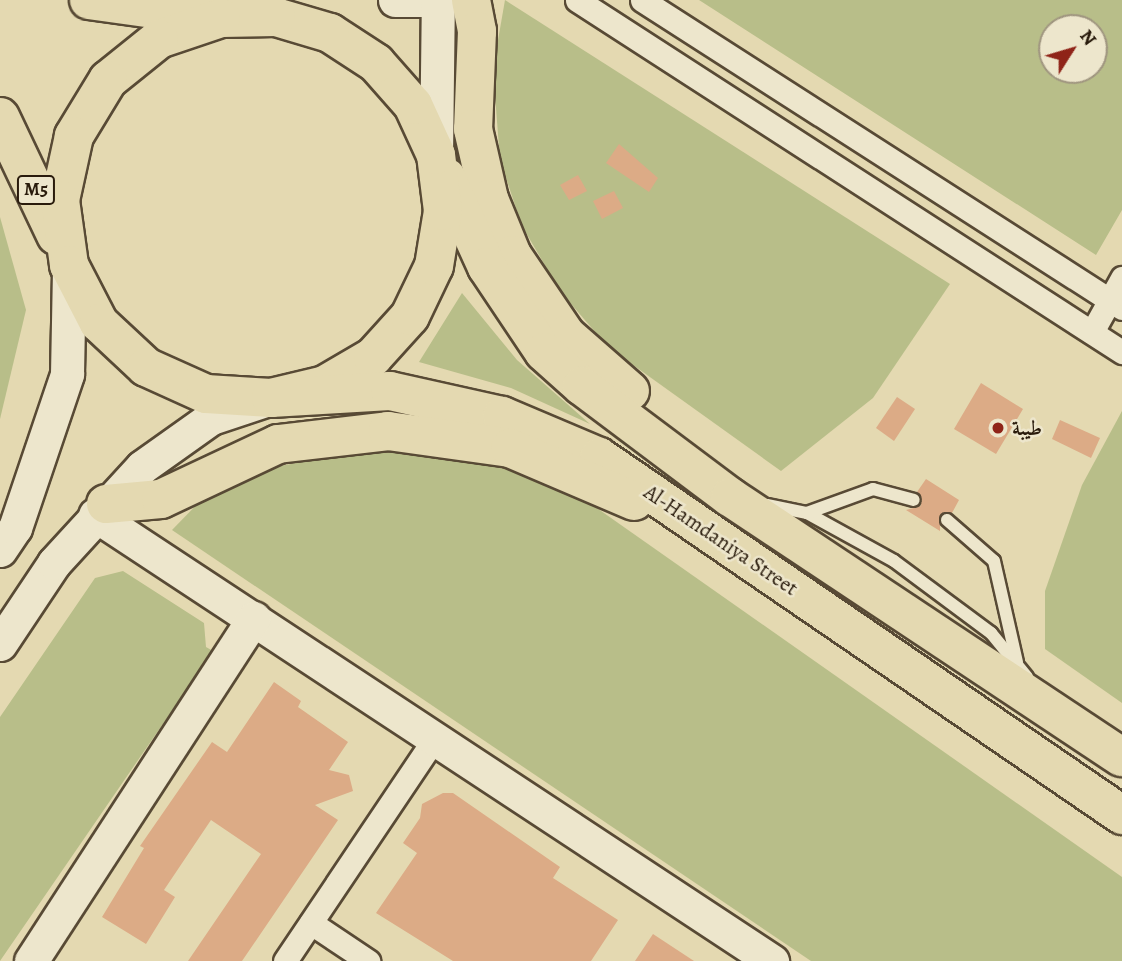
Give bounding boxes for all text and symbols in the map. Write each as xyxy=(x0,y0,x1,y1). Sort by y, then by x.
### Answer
north arrow xyxy=(1038,14,1108,84)
text: N xyxy=(1074,24,1103,51)
road number: M5 xyxy=(17,174,55,206)
place label: طيبة xyxy=(1012,415,1042,441)
marker: طيبة xyxy=(990,420,1006,436)
street label: Al-Hamdaniya Street xyxy=(639,479,803,601)

